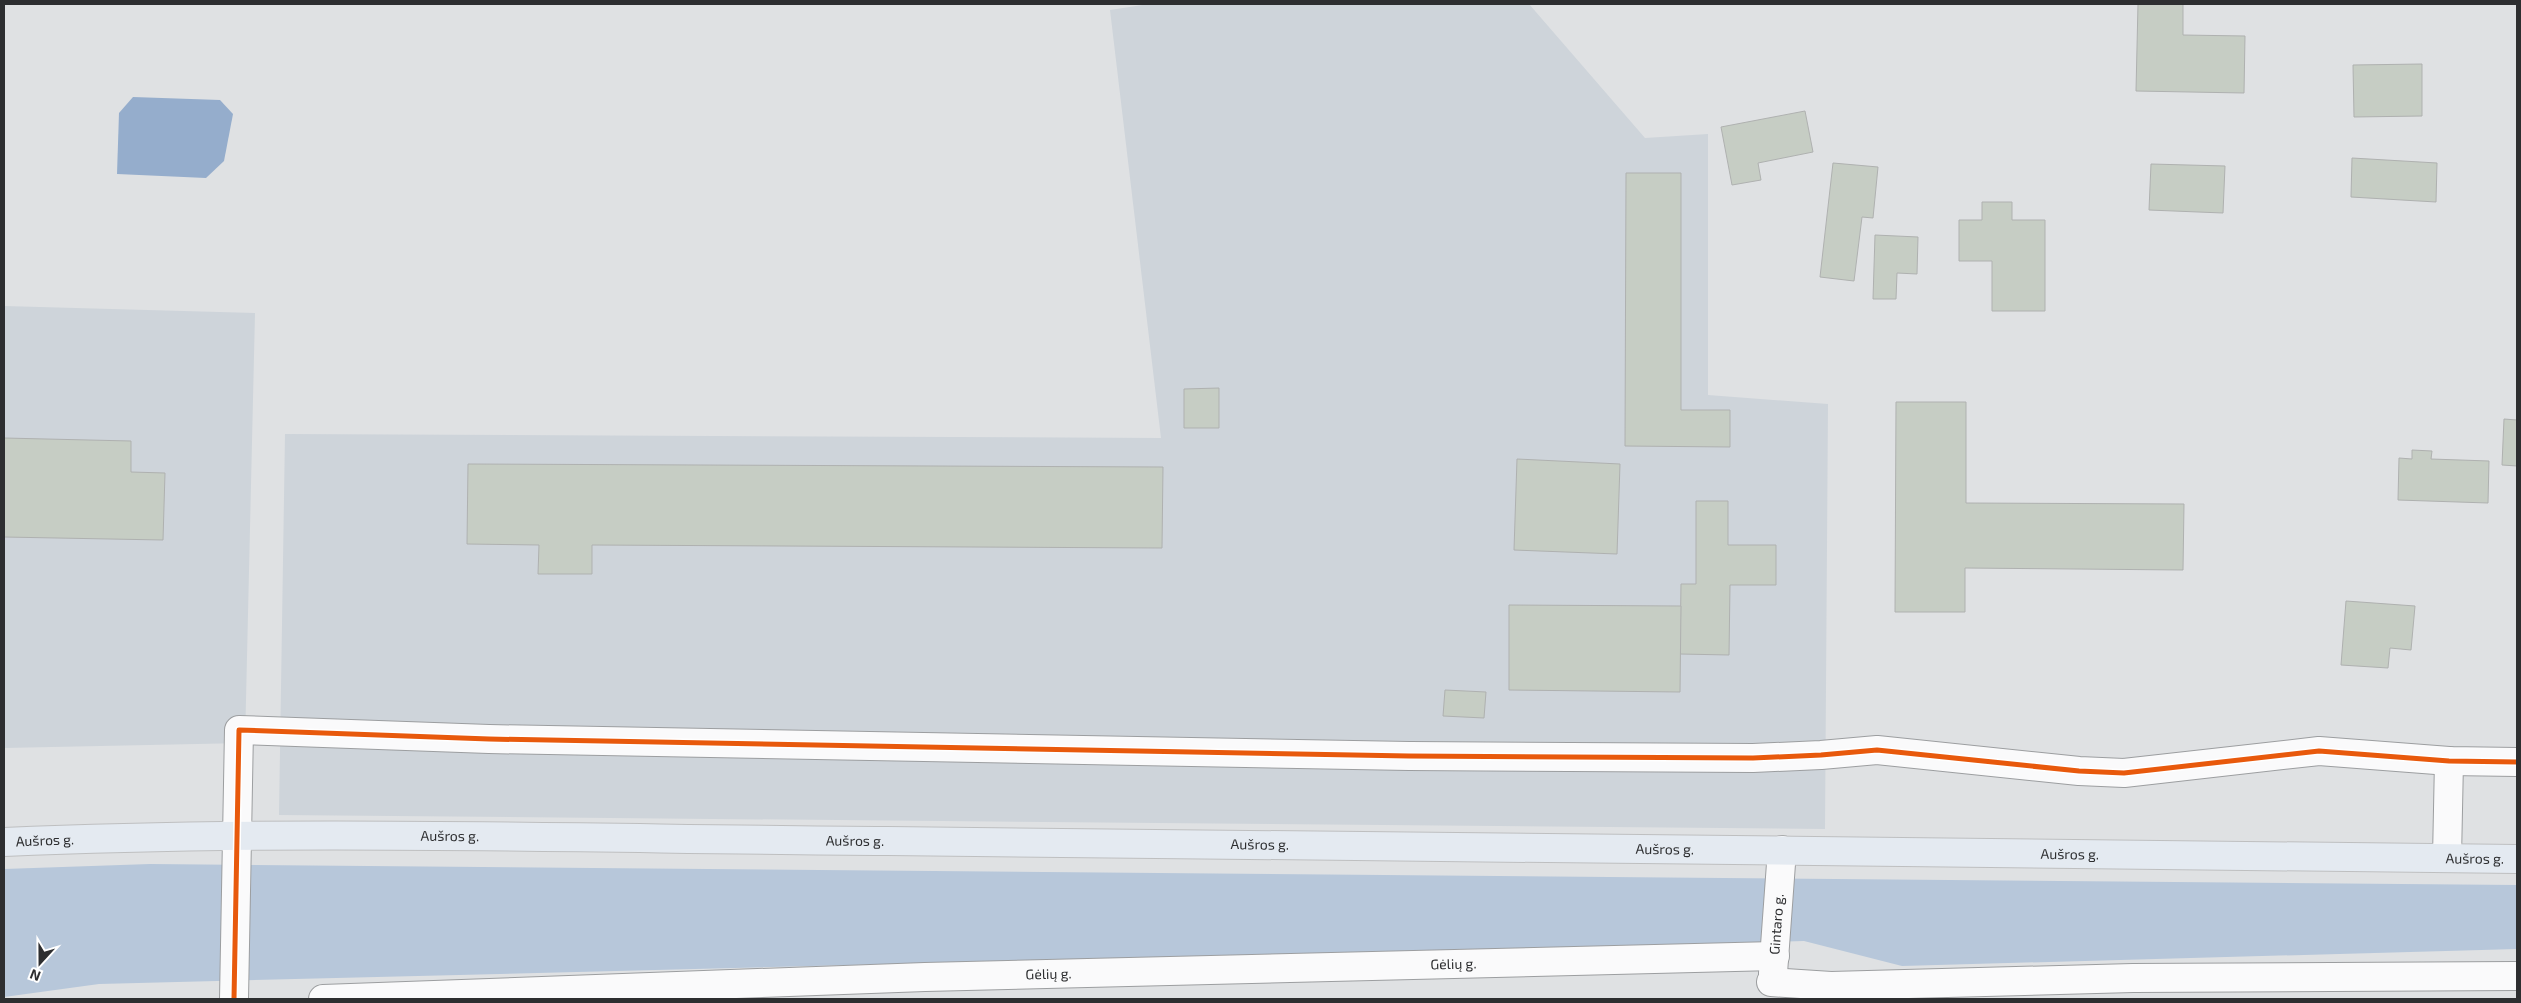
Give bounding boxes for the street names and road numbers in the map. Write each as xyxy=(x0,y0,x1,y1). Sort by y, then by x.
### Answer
street label: Aušros g. xyxy=(421,827,479,844)
street label: Aušros g. xyxy=(15,830,74,849)
street label: Aušros g. xyxy=(826,831,884,849)
street label: Aušros g. xyxy=(1231,835,1289,853)
street label: Aušros g. xyxy=(1635,840,1694,858)
street label: Aušros g. xyxy=(2040,845,2099,863)
street label: Aušros g. xyxy=(2445,849,2504,867)
street label: Gintaro g. xyxy=(1765,893,1787,955)
street label: Gėlių g. xyxy=(1430,954,1477,973)
street label: Gėlių g. xyxy=(1025,964,1072,983)

